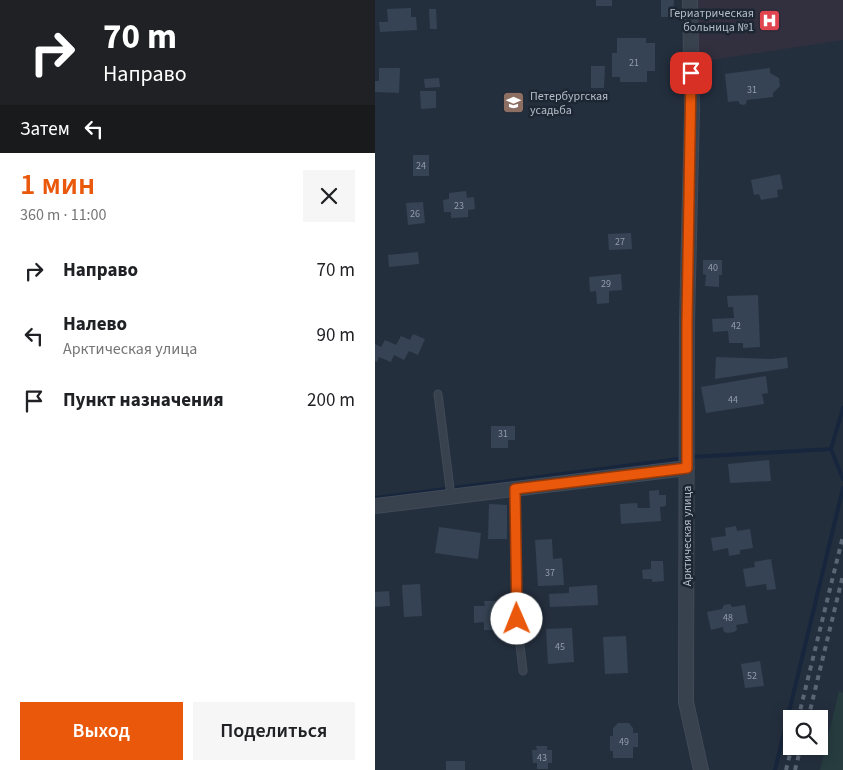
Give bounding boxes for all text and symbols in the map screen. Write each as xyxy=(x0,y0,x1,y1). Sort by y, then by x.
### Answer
place label: Гериатрическая больница №1 xyxy=(669,5,754,36)
hospital icon: Гериатрическая больница №1 xyxy=(758,8,782,32)
text: 70 m xyxy=(103,12,177,62)
icon: right xyxy=(20,20,85,85)
pin xyxy=(670,52,712,94)
house number: 21 xyxy=(629,56,639,70)
text: Направо xyxy=(103,58,187,90)
icon: arrive xyxy=(677,59,705,87)
house number: 31 xyxy=(747,83,757,97)
place label: Петербургская усадьба xyxy=(530,88,608,119)
school or university icon: Петербургская усадьба xyxy=(502,91,526,115)
icon: left xyxy=(80,115,108,143)
text: Затем xyxy=(20,116,70,143)
house number: 24 xyxy=(416,159,426,173)
text: 1 мин xyxy=(20,163,95,206)
button: close xyxy=(303,170,355,222)
house number: 23 xyxy=(454,199,464,213)
text: 360 m · 11:00 xyxy=(20,204,107,226)
house number: 26 xyxy=(410,207,420,221)
house number: 27 xyxy=(615,235,625,249)
icon: right xyxy=(20,257,48,285)
text: Направо xyxy=(63,257,138,284)
text: 70 m xyxy=(317,257,355,284)
house number: 40 xyxy=(708,261,718,275)
house number: 29 xyxy=(601,277,611,291)
text: Налево xyxy=(63,311,127,338)
house number: 42 xyxy=(731,319,741,333)
icon: left xyxy=(20,322,48,350)
text: 90 m xyxy=(317,322,355,349)
text: Арктическая улица xyxy=(63,338,197,360)
icon: arrive xyxy=(20,387,48,415)
text: Пункт назначения xyxy=(63,387,224,414)
text: 200 m xyxy=(307,387,355,414)
house number: 44 xyxy=(728,393,738,407)
house number: 31 xyxy=(498,427,508,441)
street label: Арктическая улица xyxy=(679,486,696,586)
house number: 37 xyxy=(545,566,555,580)
position arrow xyxy=(490,592,542,644)
house number: 48 xyxy=(723,611,733,625)
house number: 45 xyxy=(555,640,565,654)
house number: 52 xyxy=(747,669,757,683)
button: Выход xyxy=(20,702,183,760)
button: Поделиться xyxy=(193,702,355,760)
map controls xyxy=(783,710,828,755)
button: search xyxy=(783,710,828,755)
house number: 49 xyxy=(619,735,629,749)
house number: 43 xyxy=(537,751,547,765)

